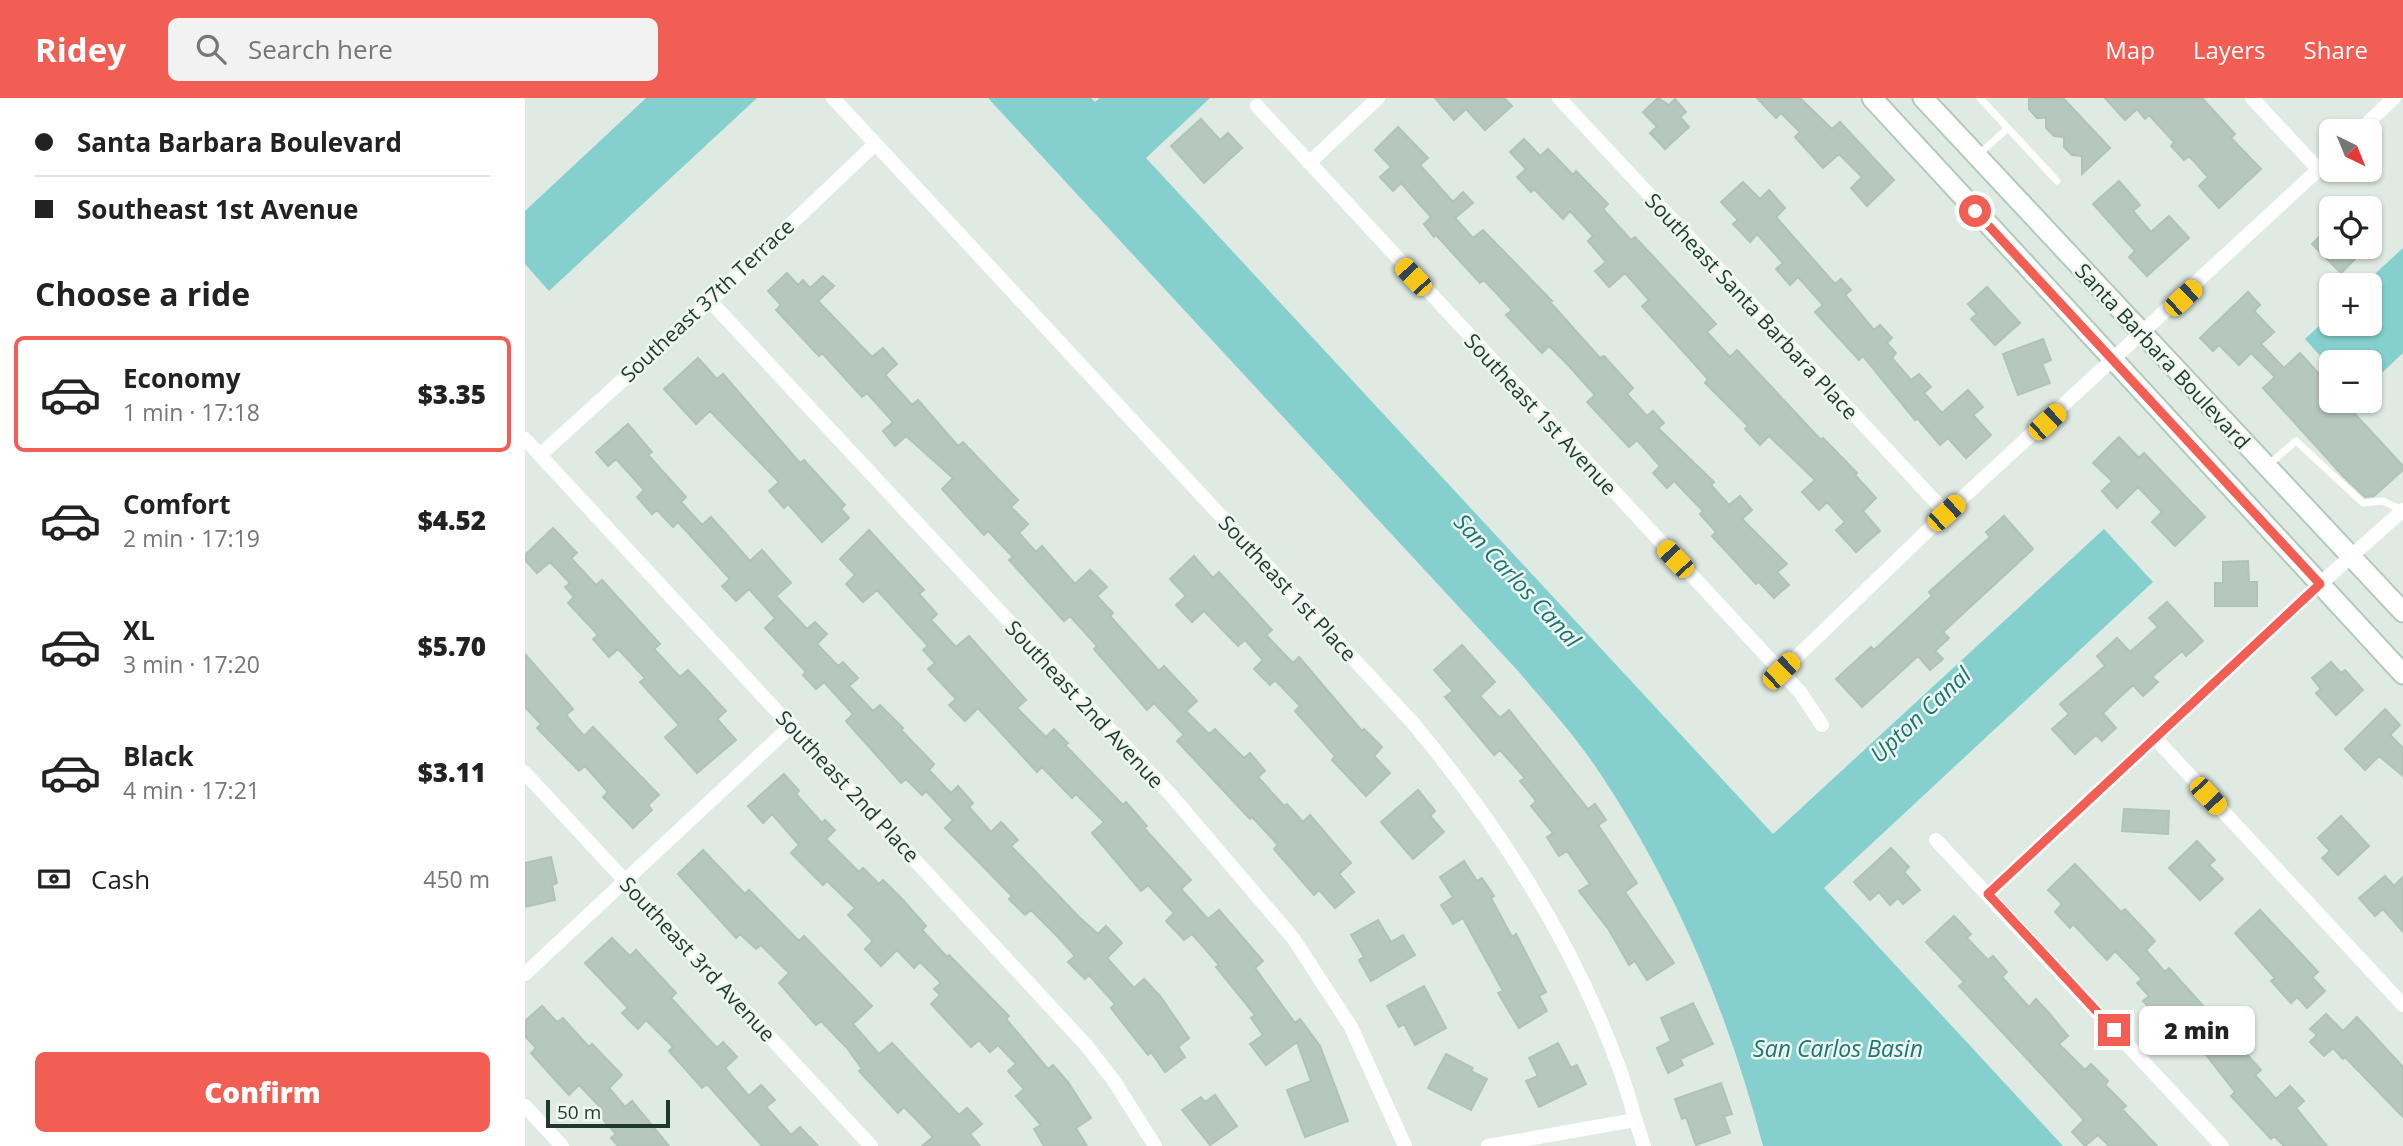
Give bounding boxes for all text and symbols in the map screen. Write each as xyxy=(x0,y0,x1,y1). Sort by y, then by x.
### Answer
search box xyxy=(168,18,658,81)
text: Ridey xyxy=(35,27,126,72)
icon: search xyxy=(192,30,230,68)
text: Search here xyxy=(248,31,393,67)
text: Map xyxy=(2105,33,2155,66)
text: Layers xyxy=(2193,33,2266,66)
text: Share xyxy=(2304,33,2368,66)
north arrow xyxy=(2319,119,2382,182)
map controls xyxy=(2319,119,2382,413)
text: Santa Barbara Boulevard xyxy=(77,124,402,160)
street label: Southeast Santa Barbara Place xyxy=(1639,187,1865,425)
text: Southeast 1st Avenue xyxy=(77,191,358,227)
route start xyxy=(1959,195,1991,227)
button: locate xyxy=(2319,196,2382,259)
street label: Southeast 37th Terrace xyxy=(614,212,800,388)
car xyxy=(1391,254,1436,300)
street label: Santa Barbara Boulevard xyxy=(2069,257,2257,455)
text: Choose a ride xyxy=(35,272,250,315)
button: + xyxy=(2319,273,2382,336)
car xyxy=(2161,276,2206,320)
street label: Southeast 1st Avenue xyxy=(1459,327,1623,501)
button: − xyxy=(2319,350,2382,413)
text: Economy xyxy=(123,360,241,396)
icon: car xyxy=(39,363,102,426)
text: $3.35 xyxy=(418,376,486,412)
text: 1 min · 17:18 xyxy=(123,396,260,428)
car xyxy=(2025,400,2070,444)
text: Comfort xyxy=(123,486,230,522)
icon: car xyxy=(39,489,102,552)
car xyxy=(1924,491,1969,535)
text: $4.52 xyxy=(418,502,486,538)
water label: San Carlos Canal xyxy=(1447,506,1589,655)
street label: Southeast 1st Place xyxy=(1213,509,1363,667)
text: 2 min · 17:19 xyxy=(123,522,260,554)
car xyxy=(1653,536,1698,582)
text: XL xyxy=(123,612,155,648)
street label: Southeast 2nd Avenue xyxy=(1000,614,1170,794)
icon: car xyxy=(39,615,102,678)
text: $5.70 xyxy=(418,628,486,664)
text: 3 min · 17:20 xyxy=(123,648,260,680)
car xyxy=(1759,649,1804,693)
water label: Upton Canal xyxy=(1863,658,1978,769)
street label: Southeast 2nd Place xyxy=(770,704,926,868)
text: Black xyxy=(123,738,194,774)
icon: car xyxy=(39,741,102,804)
text: $3.11 xyxy=(418,754,486,790)
car xyxy=(2186,773,2231,819)
text: 4 min · 17:21 xyxy=(123,774,260,806)
icon: cash xyxy=(35,860,73,898)
text: Cash xyxy=(91,861,150,897)
text: 450 m xyxy=(423,863,490,895)
street label: Southeast 3rd Avenue xyxy=(614,871,782,1047)
callout: 2 min xyxy=(2139,1006,2254,1054)
route end xyxy=(2098,1014,2130,1046)
text: 2 min xyxy=(2164,1014,2230,1046)
water label: San Carlos Basin xyxy=(1753,1032,1923,1064)
button: Confirm xyxy=(35,1052,490,1132)
scale bar xyxy=(546,1097,670,1129)
text: 50 m xyxy=(557,1099,601,1125)

